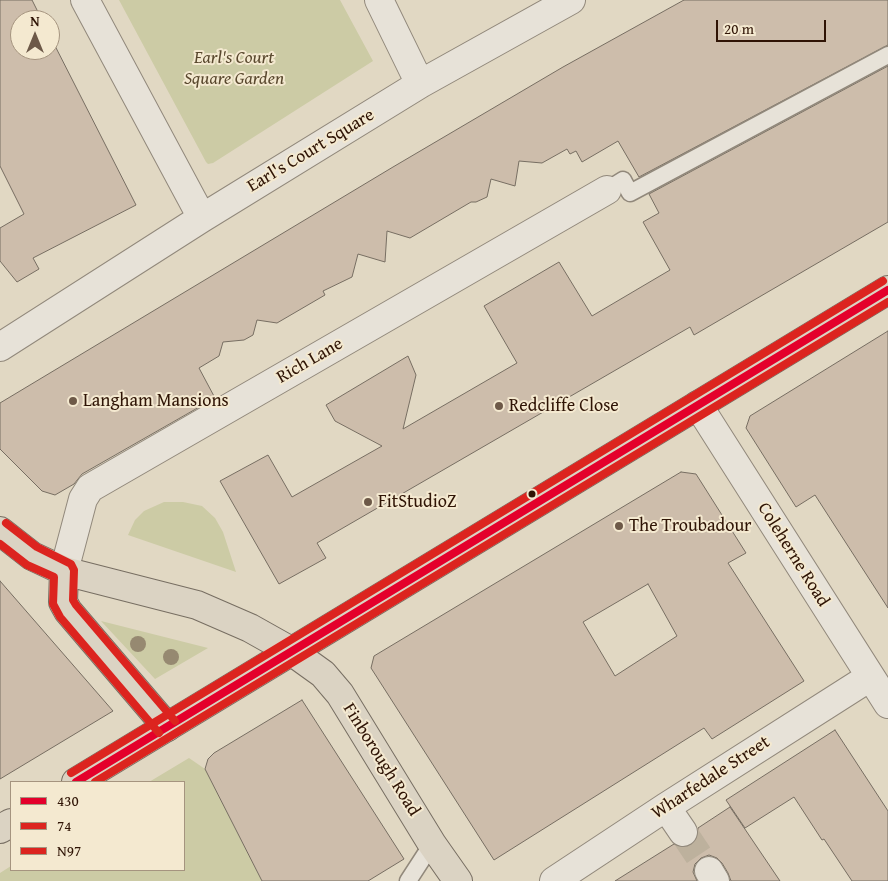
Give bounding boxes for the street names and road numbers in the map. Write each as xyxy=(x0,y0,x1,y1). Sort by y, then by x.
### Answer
street label: Earl's Court Square xyxy=(244,105,378,197)
street label: Rich Lane xyxy=(273,333,347,389)
street label: Coleherne Road xyxy=(752,499,834,611)
street label: Finborough Road xyxy=(338,699,424,821)
street label: Wharfedale Street xyxy=(648,732,774,824)

